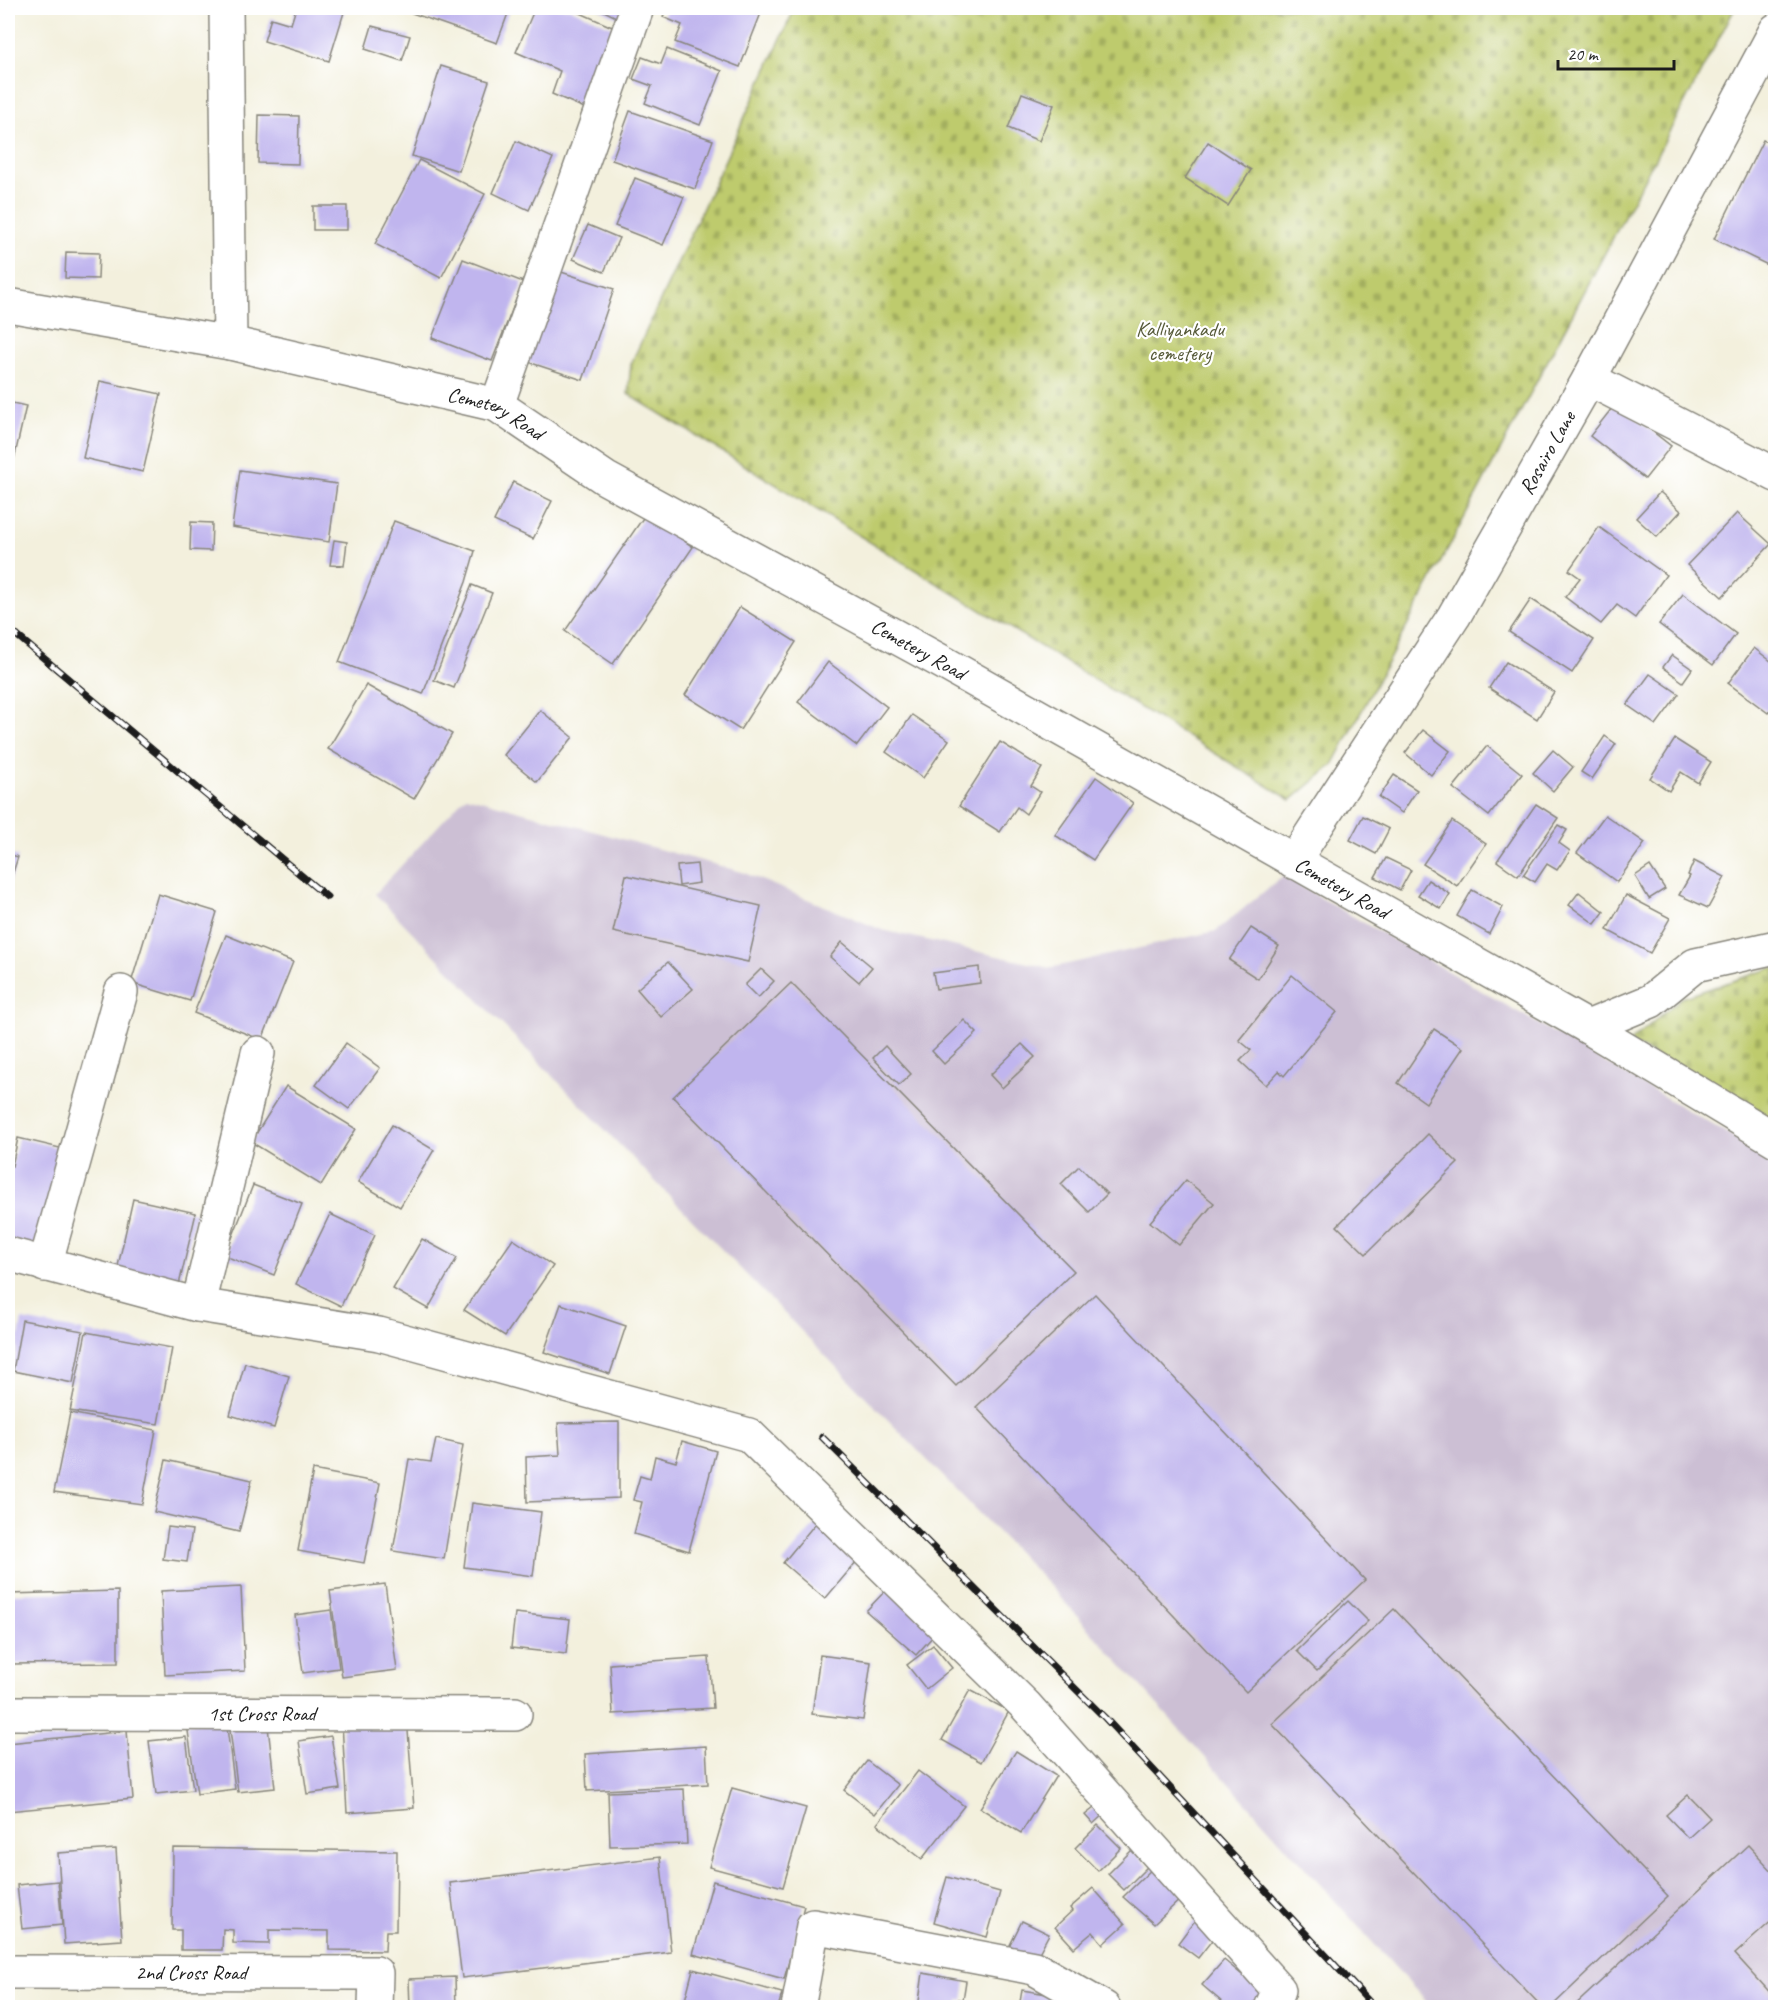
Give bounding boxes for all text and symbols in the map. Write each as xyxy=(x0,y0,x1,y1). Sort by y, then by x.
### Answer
scale bar xyxy=(1558,33,1674,71)
text: 20 m xyxy=(1567,43,1600,65)
park label: Kalliyankadu cemetery xyxy=(1136,316,1225,366)
street label: Cemetery Road xyxy=(445,381,552,448)
street label: Rosairo Lane xyxy=(1513,405,1582,499)
street label: Cemetery Road xyxy=(867,613,974,688)
street label: Cemetery Road xyxy=(1290,851,1397,927)
street label: 1st Cross Road xyxy=(208,1700,319,1727)
street label: 2nd Cross Road xyxy=(135,1959,249,1986)

